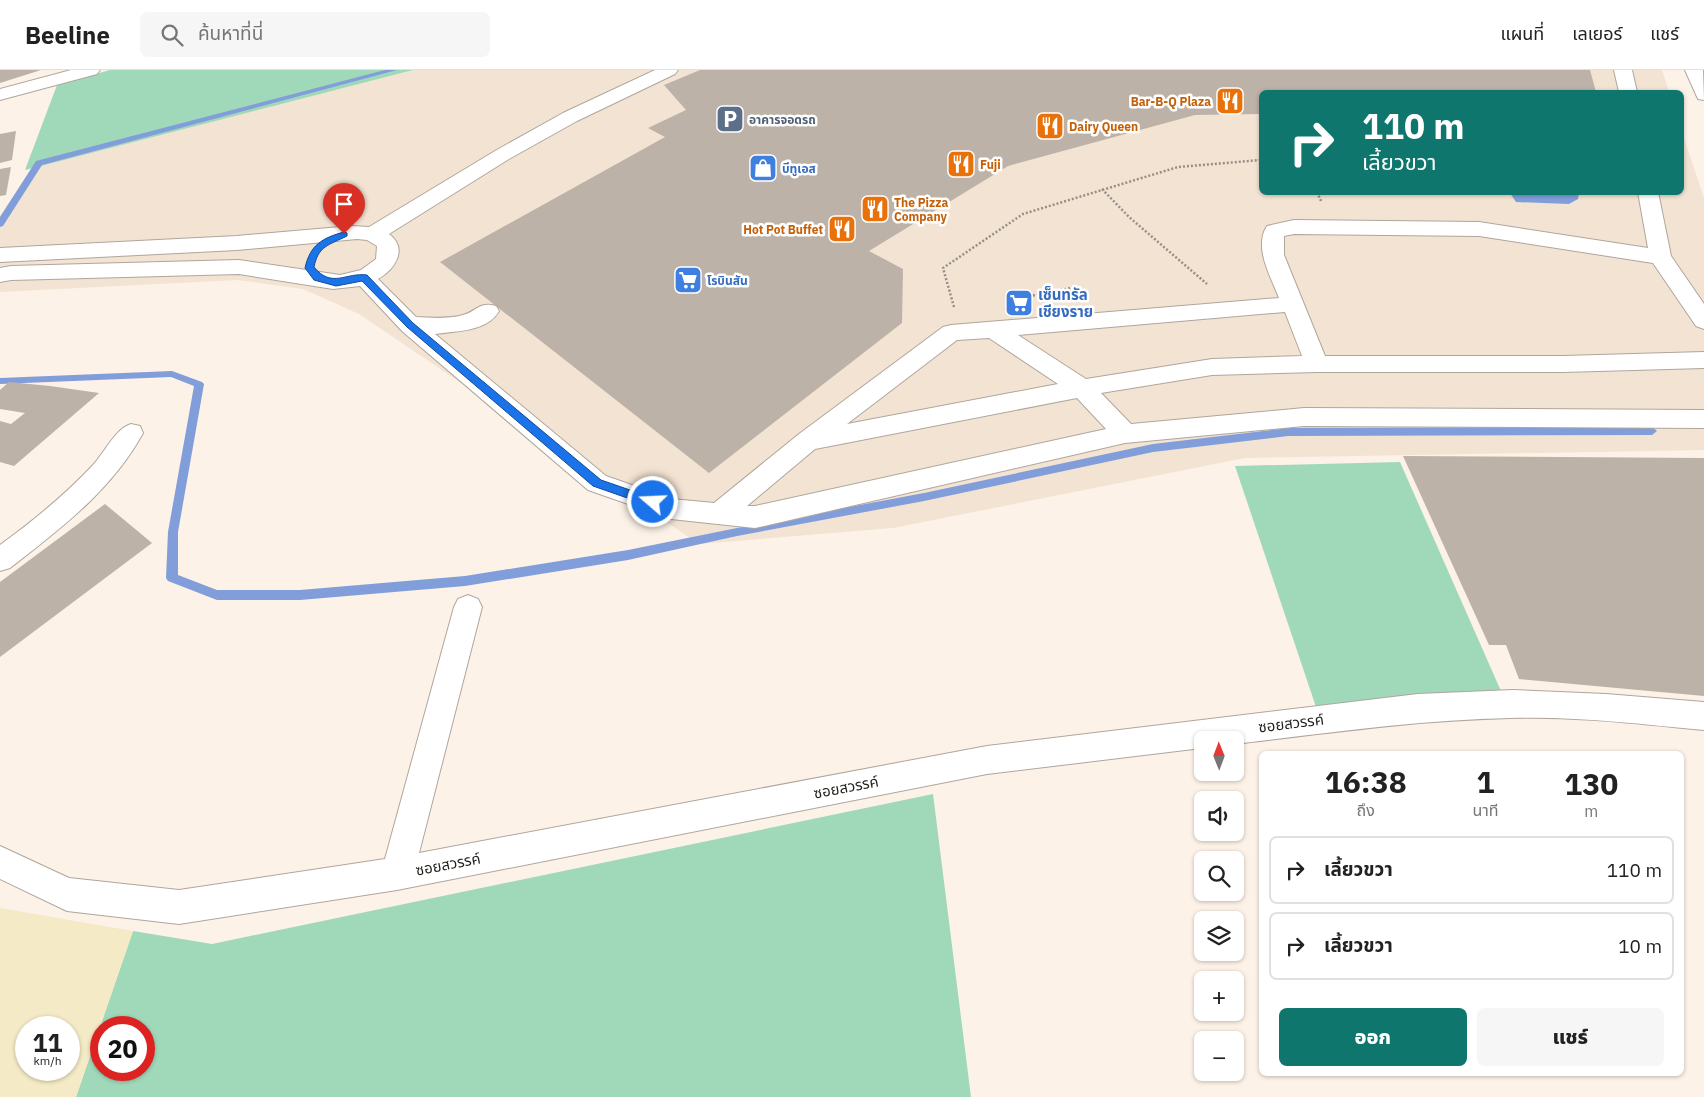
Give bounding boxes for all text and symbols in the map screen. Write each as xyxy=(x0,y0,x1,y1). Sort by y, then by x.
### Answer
search box xyxy=(140,12,490,57)
text: Beeline xyxy=(25,19,110,51)
icon: search xyxy=(158,21,186,49)
text: ค้นหาที่นี่ xyxy=(198,21,263,45)
text: แผนที่ xyxy=(1500,22,1544,45)
text: เลเยอร์ xyxy=(1572,22,1622,45)
text: แชร์ xyxy=(1650,22,1679,45)
restaurant icon: Bar-B-Q Plaza xyxy=(1215,86,1245,116)
place label: Bar-B-Q Plaza xyxy=(1131,94,1211,109)
text: 110 m xyxy=(1362,103,1465,149)
parking icon: อาคารจอดรถ xyxy=(715,104,745,134)
icon: right xyxy=(1279,110,1344,175)
restaurant icon: Dairy Queen xyxy=(1035,111,1065,141)
place label: อาคารจอดรถ xyxy=(749,112,816,127)
place label: Dairy Queen xyxy=(1069,119,1138,134)
text: เลี้ยวขวา xyxy=(1362,147,1437,176)
restaurant icon: Fuji xyxy=(946,149,976,179)
shop icon: บีทูเอส xyxy=(748,153,778,183)
place label: Fuji xyxy=(980,157,1001,172)
place label: บีทูเอส xyxy=(782,161,816,177)
pin xyxy=(323,183,365,234)
icon: arrive xyxy=(330,190,358,218)
restaurant icon: The Pizza Company xyxy=(860,194,890,224)
place label: The Pizza Company xyxy=(894,195,948,224)
restaurant icon: Hot Pot Buffet xyxy=(827,214,857,244)
place label: Hot Pot Buffet xyxy=(743,222,823,237)
supermarket icon: โรบินสัน xyxy=(673,265,703,295)
place label: โรบินสัน xyxy=(707,273,748,288)
place label: เซ็นทรัล เชียงราย xyxy=(1038,285,1093,321)
supermarket icon: เซ็นทรัล เชียงราย xyxy=(1004,288,1034,318)
position arrow xyxy=(626,475,678,527)
street label: ซอยสวรรค์ xyxy=(1257,710,1325,736)
north arrow xyxy=(1194,731,1244,781)
map controls xyxy=(1194,731,1244,1081)
text: 16:38 xyxy=(1325,762,1407,801)
text: 1 xyxy=(1476,762,1494,801)
text: 130 xyxy=(1564,764,1618,803)
street label: ซอยสวรรค์ xyxy=(812,771,880,803)
button: sound xyxy=(1194,791,1244,841)
text: ถึง xyxy=(1357,800,1375,820)
text: นาที xyxy=(1472,800,1498,820)
text: m xyxy=(1584,801,1598,821)
street label: ซอยสวรรค์ xyxy=(414,848,482,880)
button: search xyxy=(1194,851,1244,901)
icon: right xyxy=(1281,856,1309,884)
text: เลี้ยวขวา xyxy=(1324,857,1393,881)
text: 110 m xyxy=(1607,858,1662,882)
button: layers xyxy=(1194,911,1244,961)
icon: right xyxy=(1281,932,1309,960)
text: เลี้ยวขวา xyxy=(1324,933,1393,957)
text: 10 m xyxy=(1618,934,1662,958)
button: + xyxy=(1194,971,1244,1021)
button: ออก xyxy=(1279,1008,1467,1066)
button: แชร์ xyxy=(1477,1008,1664,1066)
speed limit sign: 20 xyxy=(90,1016,155,1081)
text: 11 xyxy=(32,1026,63,1059)
button: − xyxy=(1194,1031,1244,1081)
text: km/h xyxy=(33,1053,62,1068)

